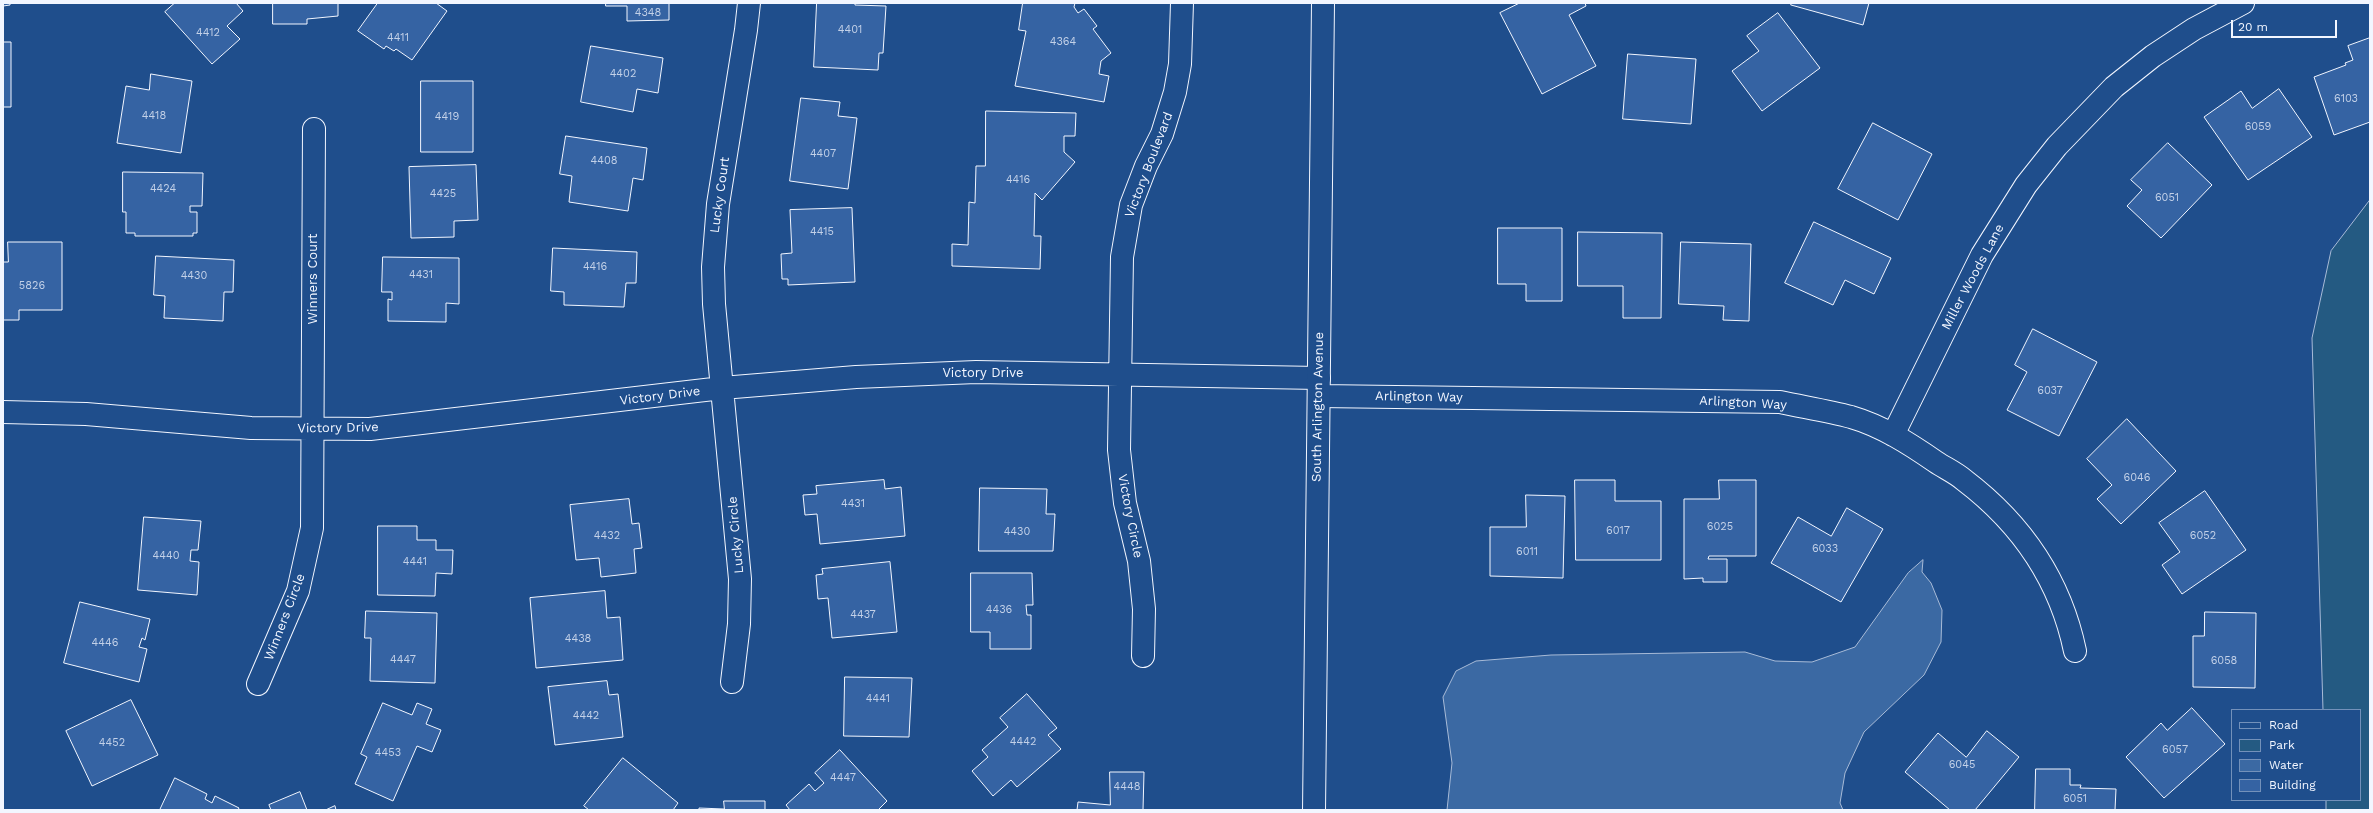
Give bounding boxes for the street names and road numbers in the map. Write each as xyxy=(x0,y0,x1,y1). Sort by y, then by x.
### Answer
street label: Victory Boulevard xyxy=(1122,110,1176,220)
street label: Lucky Court xyxy=(707,156,733,234)
street label: Miller Woods Lane xyxy=(1939,221,2007,333)
street label: Winners Court xyxy=(305,234,321,324)
street label: South Arlington Avenue xyxy=(1309,332,1327,482)
street label: Victory Drive xyxy=(942,365,1024,381)
street label: Victory Drive xyxy=(619,383,701,409)
street label: Arlington Way xyxy=(1375,388,1463,406)
street label: Arlington Way xyxy=(1699,393,1787,413)
street label: Victory Drive xyxy=(297,419,379,437)
street label: Victory Circle xyxy=(1114,473,1146,559)
street label: Lucky Circle xyxy=(725,496,747,574)
street label: Winners Circle xyxy=(261,571,309,663)

